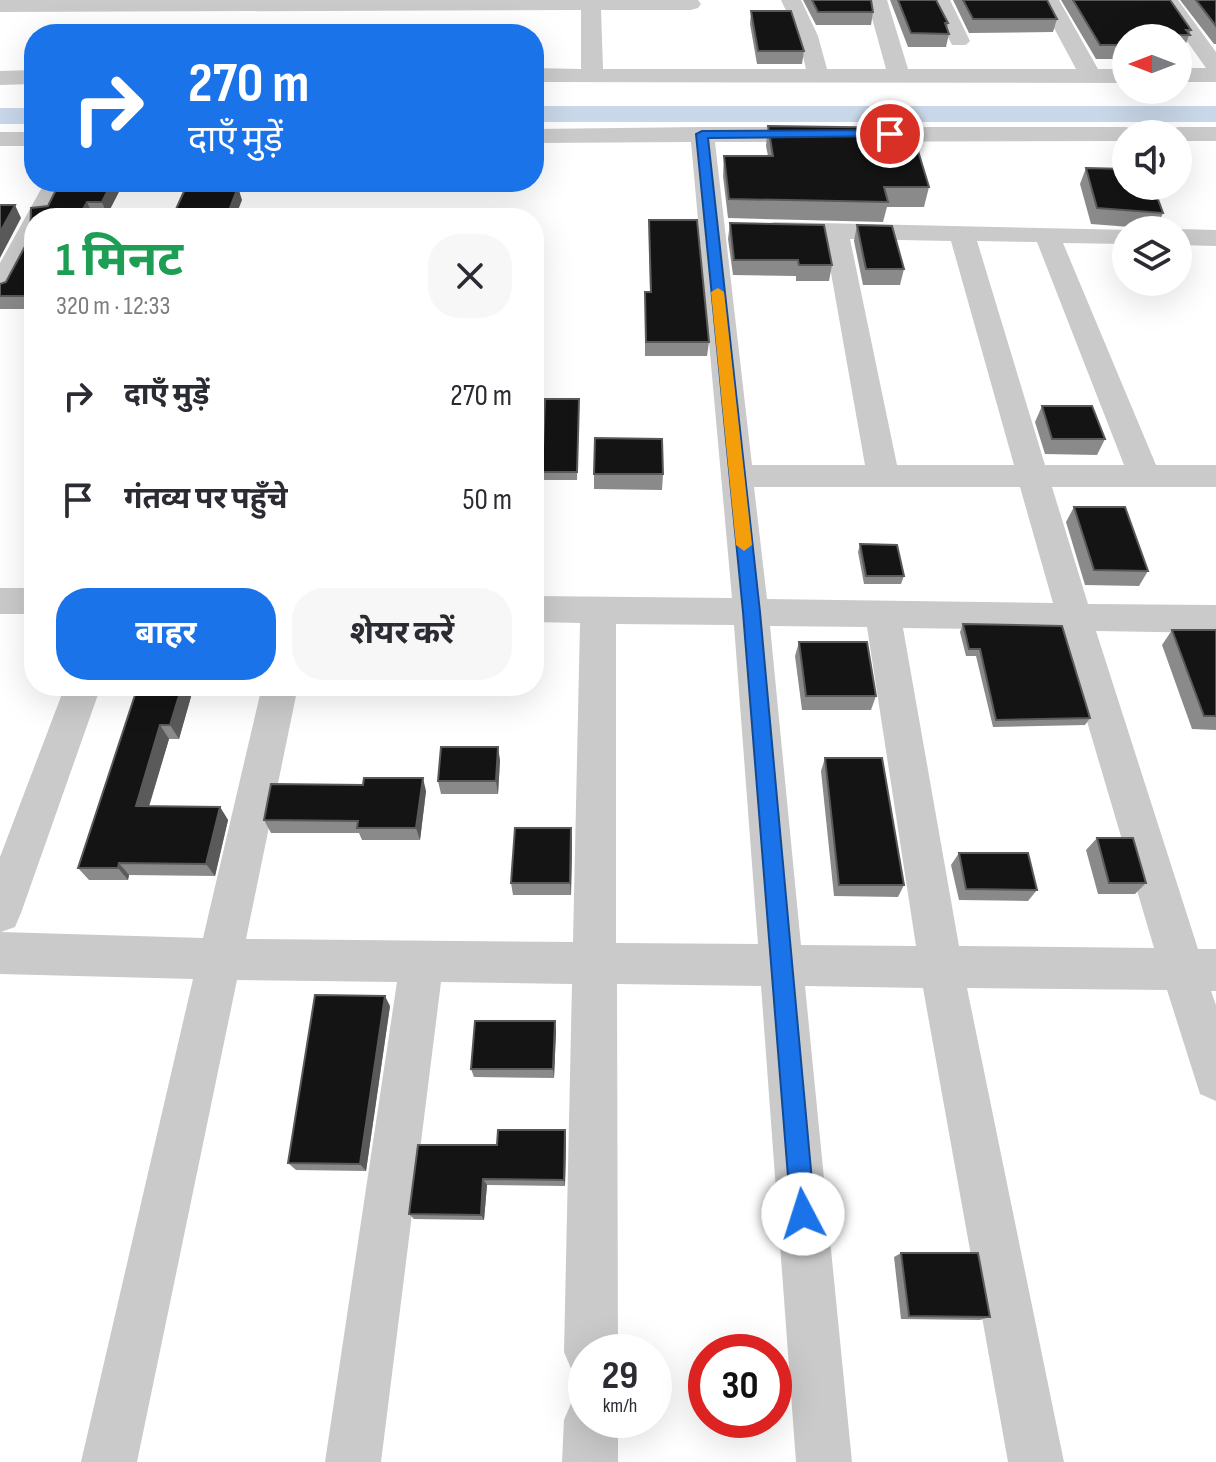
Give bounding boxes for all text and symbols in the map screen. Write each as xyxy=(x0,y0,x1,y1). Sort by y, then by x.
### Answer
north arrow xyxy=(1112,24,1192,104)
map controls xyxy=(1112,24,1192,296)
text: 270 m xyxy=(188,51,309,118)
icon: right xyxy=(56,56,160,160)
pin xyxy=(856,100,924,168)
icon: arrive xyxy=(868,112,912,156)
text: दाएँ मुड़ें xyxy=(188,119,283,162)
button: sound xyxy=(1112,120,1192,200)
button: layers xyxy=(1112,216,1192,296)
text: 1 मिनट xyxy=(56,232,183,289)
button: close xyxy=(428,234,512,318)
text: 320 m · 12:33 xyxy=(56,291,170,322)
icon: right xyxy=(56,374,100,418)
text: दाएँ मुड़ें xyxy=(124,377,209,413)
text: 270 m xyxy=(450,378,512,414)
icon: arrive xyxy=(56,478,100,522)
text: गंतव्य पर पहुँचे xyxy=(124,481,288,517)
text: 50 m xyxy=(463,482,512,518)
button: बाहर xyxy=(56,588,276,680)
button: शेयर करें xyxy=(292,588,512,680)
position arrow xyxy=(761,1172,845,1256)
speed limit sign: 30 xyxy=(688,1334,792,1438)
text: 29 xyxy=(602,1352,638,1400)
text: km/h xyxy=(603,1394,637,1418)

